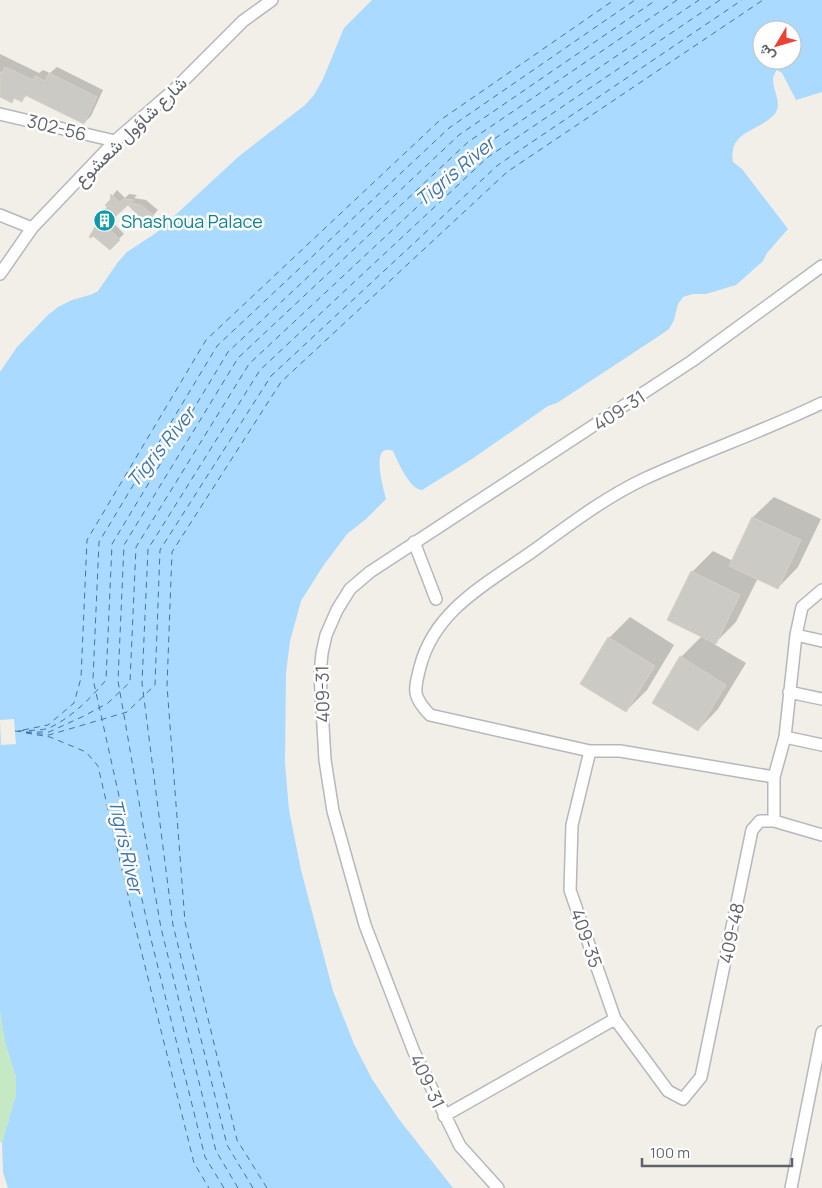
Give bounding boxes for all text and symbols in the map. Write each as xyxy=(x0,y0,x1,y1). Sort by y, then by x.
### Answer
north arrow xyxy=(752,20,802,70)
text: ش xyxy=(754,41,779,66)
street label: شارع شاؤول شعشوع xyxy=(68,71,192,192)
street label: 302-56 xyxy=(25,108,89,146)
water label: Tigris River xyxy=(410,129,502,212)
building icon: Shashoua Palace xyxy=(93,209,117,233)
place label: Shashoua Palace xyxy=(121,209,263,233)
street label: 409-31 xyxy=(588,384,650,436)
water label: Tigris River xyxy=(121,400,203,492)
street label: 409-31 xyxy=(310,665,334,723)
water label: Tigris River xyxy=(103,796,150,898)
street label: 409-48 xyxy=(713,900,749,966)
street label: 409-35 xyxy=(566,905,608,971)
street label: 409-31 xyxy=(405,1050,451,1112)
scale bar xyxy=(642,1136,792,1168)
text: 100 m xyxy=(650,1142,690,1163)

